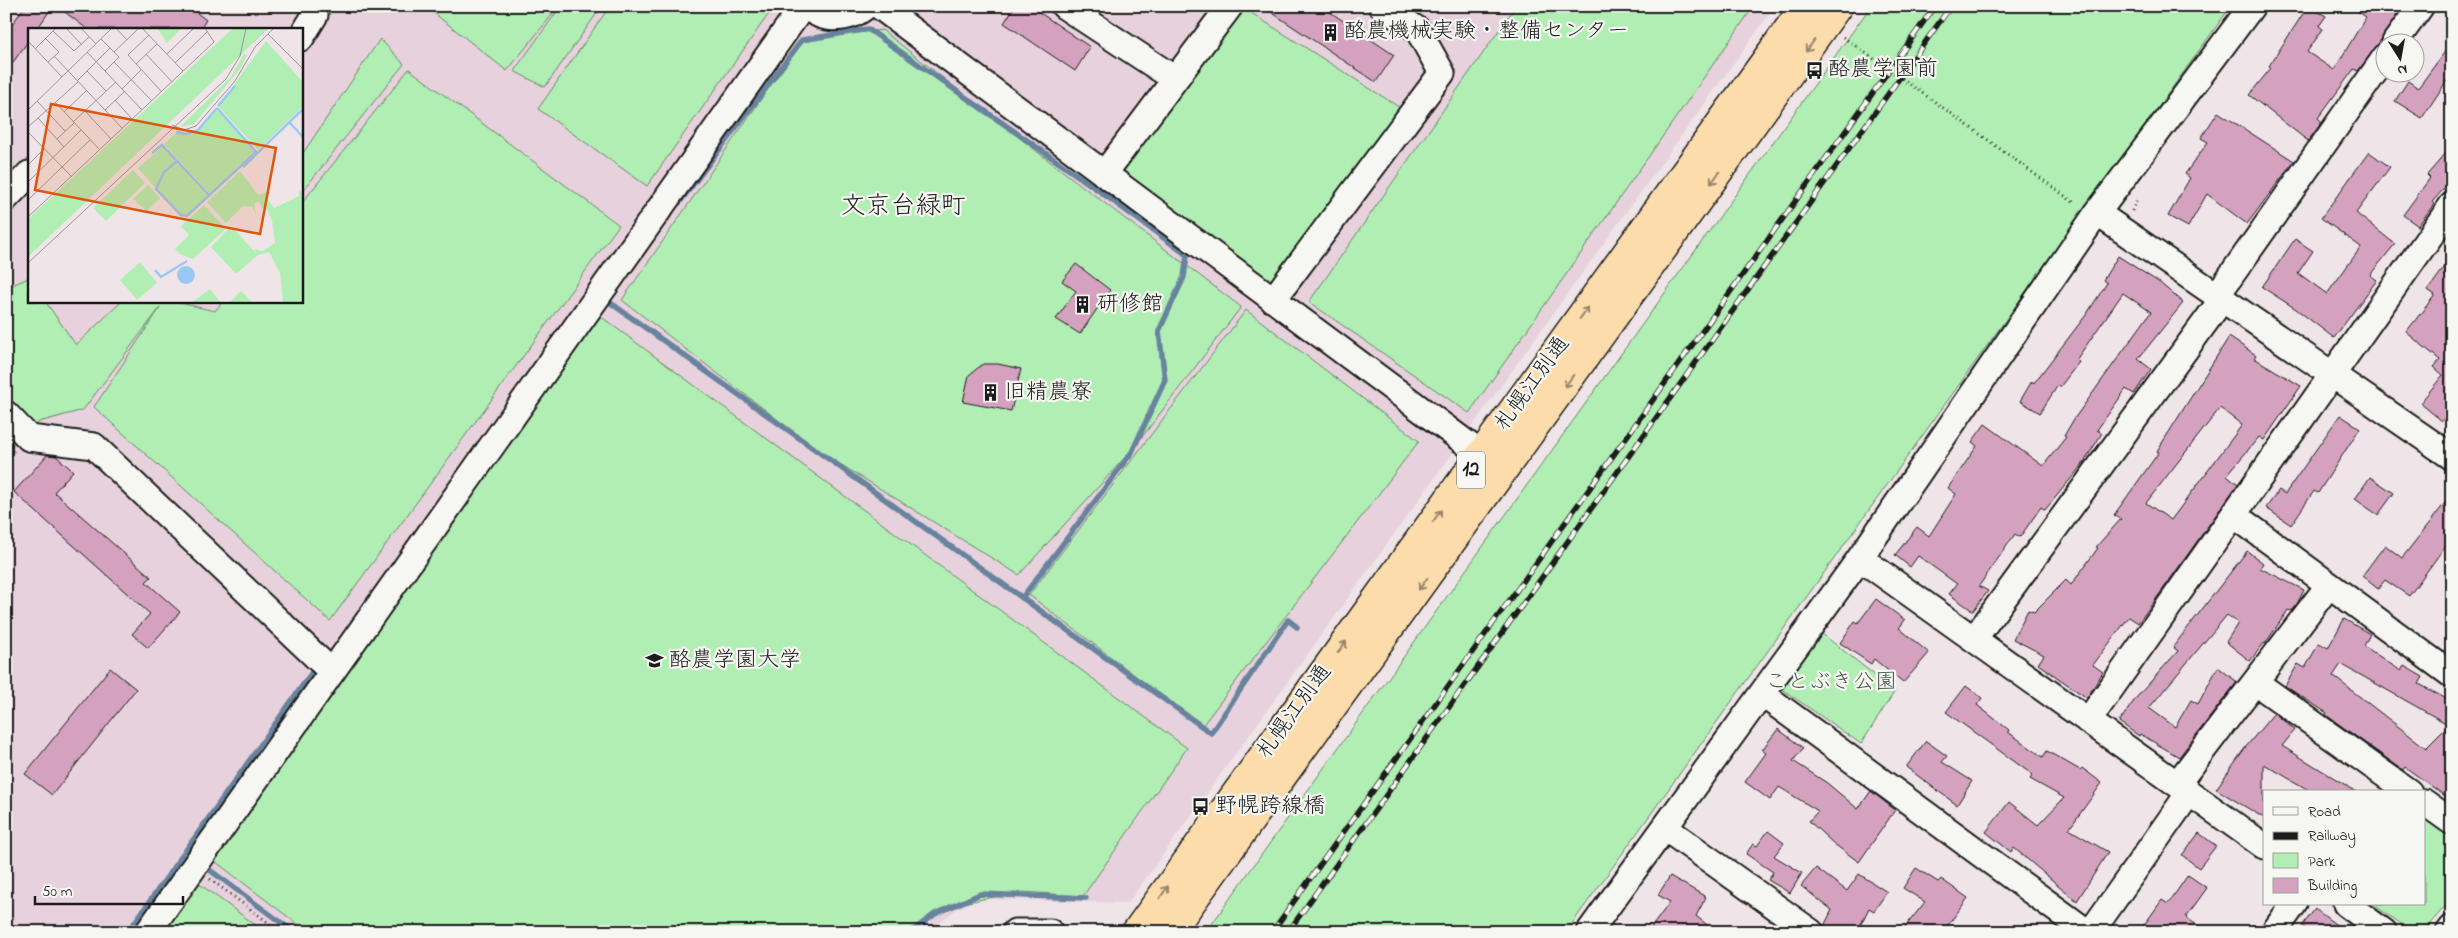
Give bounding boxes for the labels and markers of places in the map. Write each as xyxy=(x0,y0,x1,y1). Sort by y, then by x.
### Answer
place label: 酪農機械実験・整備センター xyxy=(1344,16,1629,48)
building icon: 酪農機械実験・整備センター xyxy=(1320,22,1340,42)
place label: 酪農学園前 xyxy=(1828,54,1938,86)
bus stop icon: 酪農学園前 xyxy=(1804,60,1824,80)
place label: 研修館 xyxy=(1097,289,1163,321)
building icon: 研修館 xyxy=(1073,295,1093,315)
place label: 旧精農寮 xyxy=(1004,377,1092,409)
building icon: 旧精農寮 xyxy=(980,383,1000,403)
place label: 酪農学園大学 xyxy=(669,645,801,677)
school or university icon: 酪農学園大学 xyxy=(645,651,665,671)
place label: 野幌跨線橋 xyxy=(1215,791,1325,823)
bus stop icon: 野幌跨線橋 xyxy=(1191,797,1211,817)

